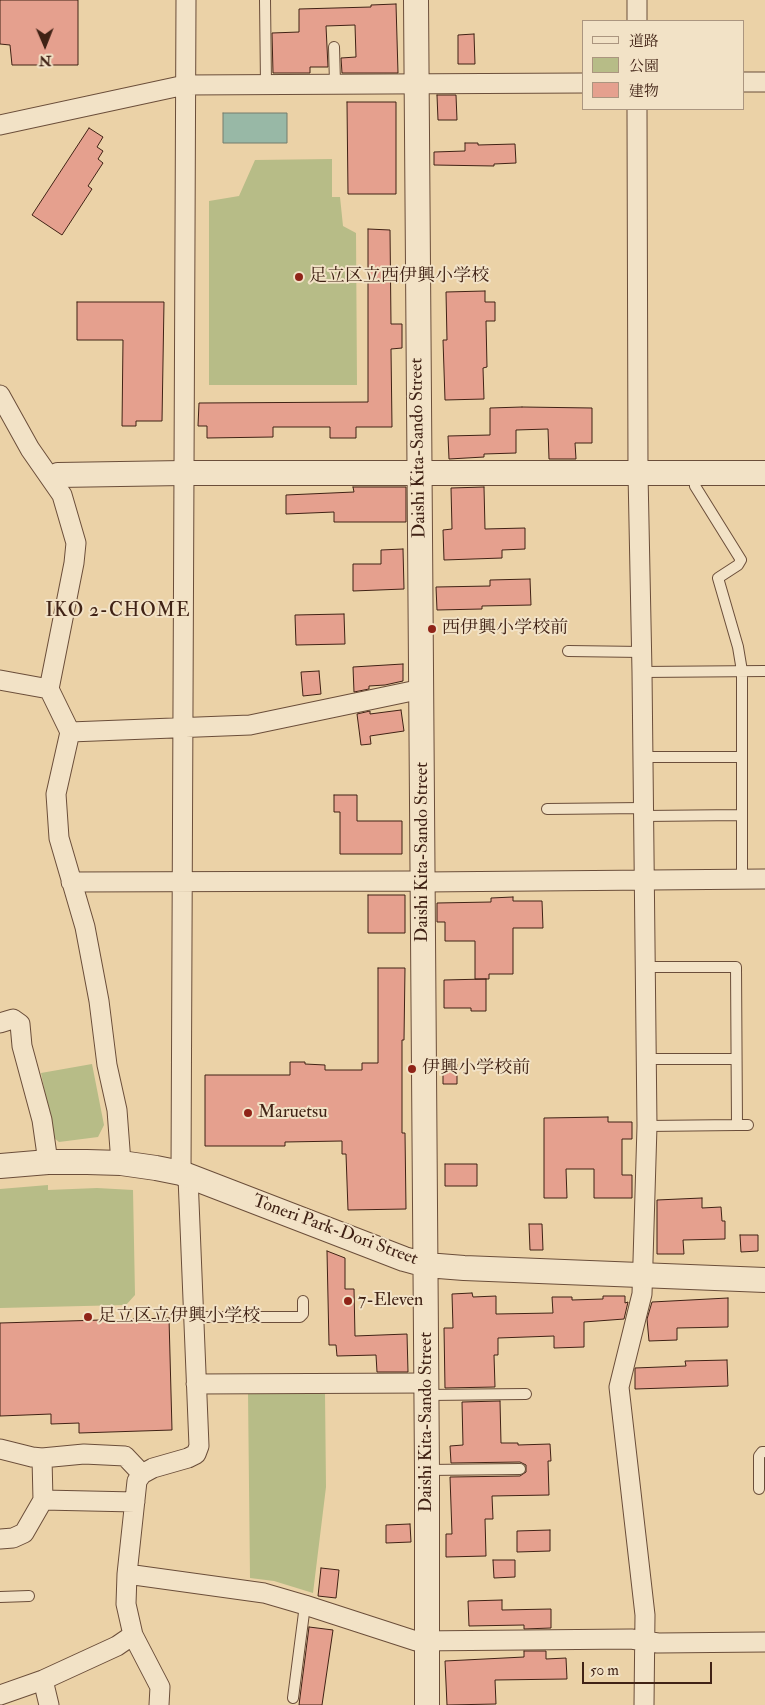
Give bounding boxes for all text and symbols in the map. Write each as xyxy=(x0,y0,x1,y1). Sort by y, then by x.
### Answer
north arrow xyxy=(20,20,70,70)
legend xyxy=(582,20,745,110)
text: 道路 xyxy=(629,32,659,51)
text: N xyxy=(39,52,52,69)
text: 公園 xyxy=(629,57,659,76)
text: 建物 xyxy=(629,82,659,101)
place label: 足立区立西伊興小学校 xyxy=(309,266,489,288)
marker: 足立区立西伊興小学校 xyxy=(293,271,305,283)
street label: Daishi Kita-Sando Street xyxy=(407,358,431,538)
district label: IKO 2-CHOME xyxy=(44,601,192,623)
place label: 西伊興小学校前 xyxy=(442,618,568,640)
marker: 西伊興小学校前 xyxy=(426,623,438,635)
street label: Daishi Kita-Sando Street xyxy=(412,762,434,942)
place label: 伊興小学校前 xyxy=(422,1058,530,1080)
marker: 伊興小学校前 xyxy=(406,1063,418,1075)
place label: Maruetsu xyxy=(258,1102,328,1124)
marker: Maruetsu xyxy=(242,1107,254,1119)
street label: Toneri Park-Dori Street xyxy=(249,1191,421,1271)
place label: 7-Eleven xyxy=(358,1290,423,1312)
marker: 7-Eleven xyxy=(342,1295,354,1307)
place label: 足立区立伊興小学校 xyxy=(98,1306,260,1328)
marker: 足立区立伊興小学校 xyxy=(82,1311,94,1323)
street label: Daishi Kita-Sando Street xyxy=(416,1332,438,1512)
scale bar xyxy=(585,1652,715,1684)
text: 50 m xyxy=(590,1661,619,1680)

